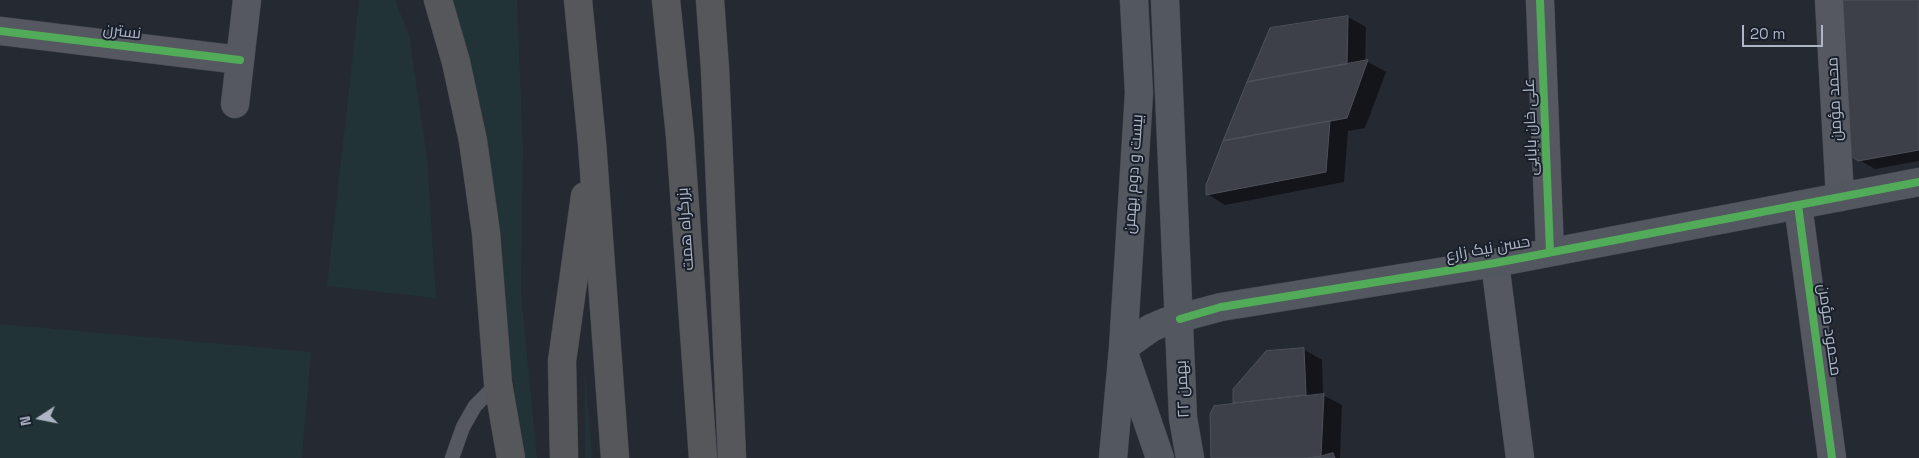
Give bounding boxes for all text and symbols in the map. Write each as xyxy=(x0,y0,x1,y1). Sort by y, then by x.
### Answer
scale bar xyxy=(1744,15,1825,47)
street label: نسترن xyxy=(102,20,142,44)
text: 20 m xyxy=(1750,24,1785,43)
street label: محمد مؤمن xyxy=(1823,56,1847,142)
street label: علی خان بابایی xyxy=(1520,78,1542,176)
street label: بیست و دوم بهمن xyxy=(1120,113,1148,235)
street label: بزرگراه همت xyxy=(674,187,698,271)
street label: حسن نیک زارع xyxy=(1444,232,1532,266)
street label: محمود مؤمن xyxy=(1813,283,1845,377)
street label: ۲۲ بهمن xyxy=(1172,360,1194,418)
north arrow xyxy=(15,393,65,443)
text: N xyxy=(16,415,35,427)

